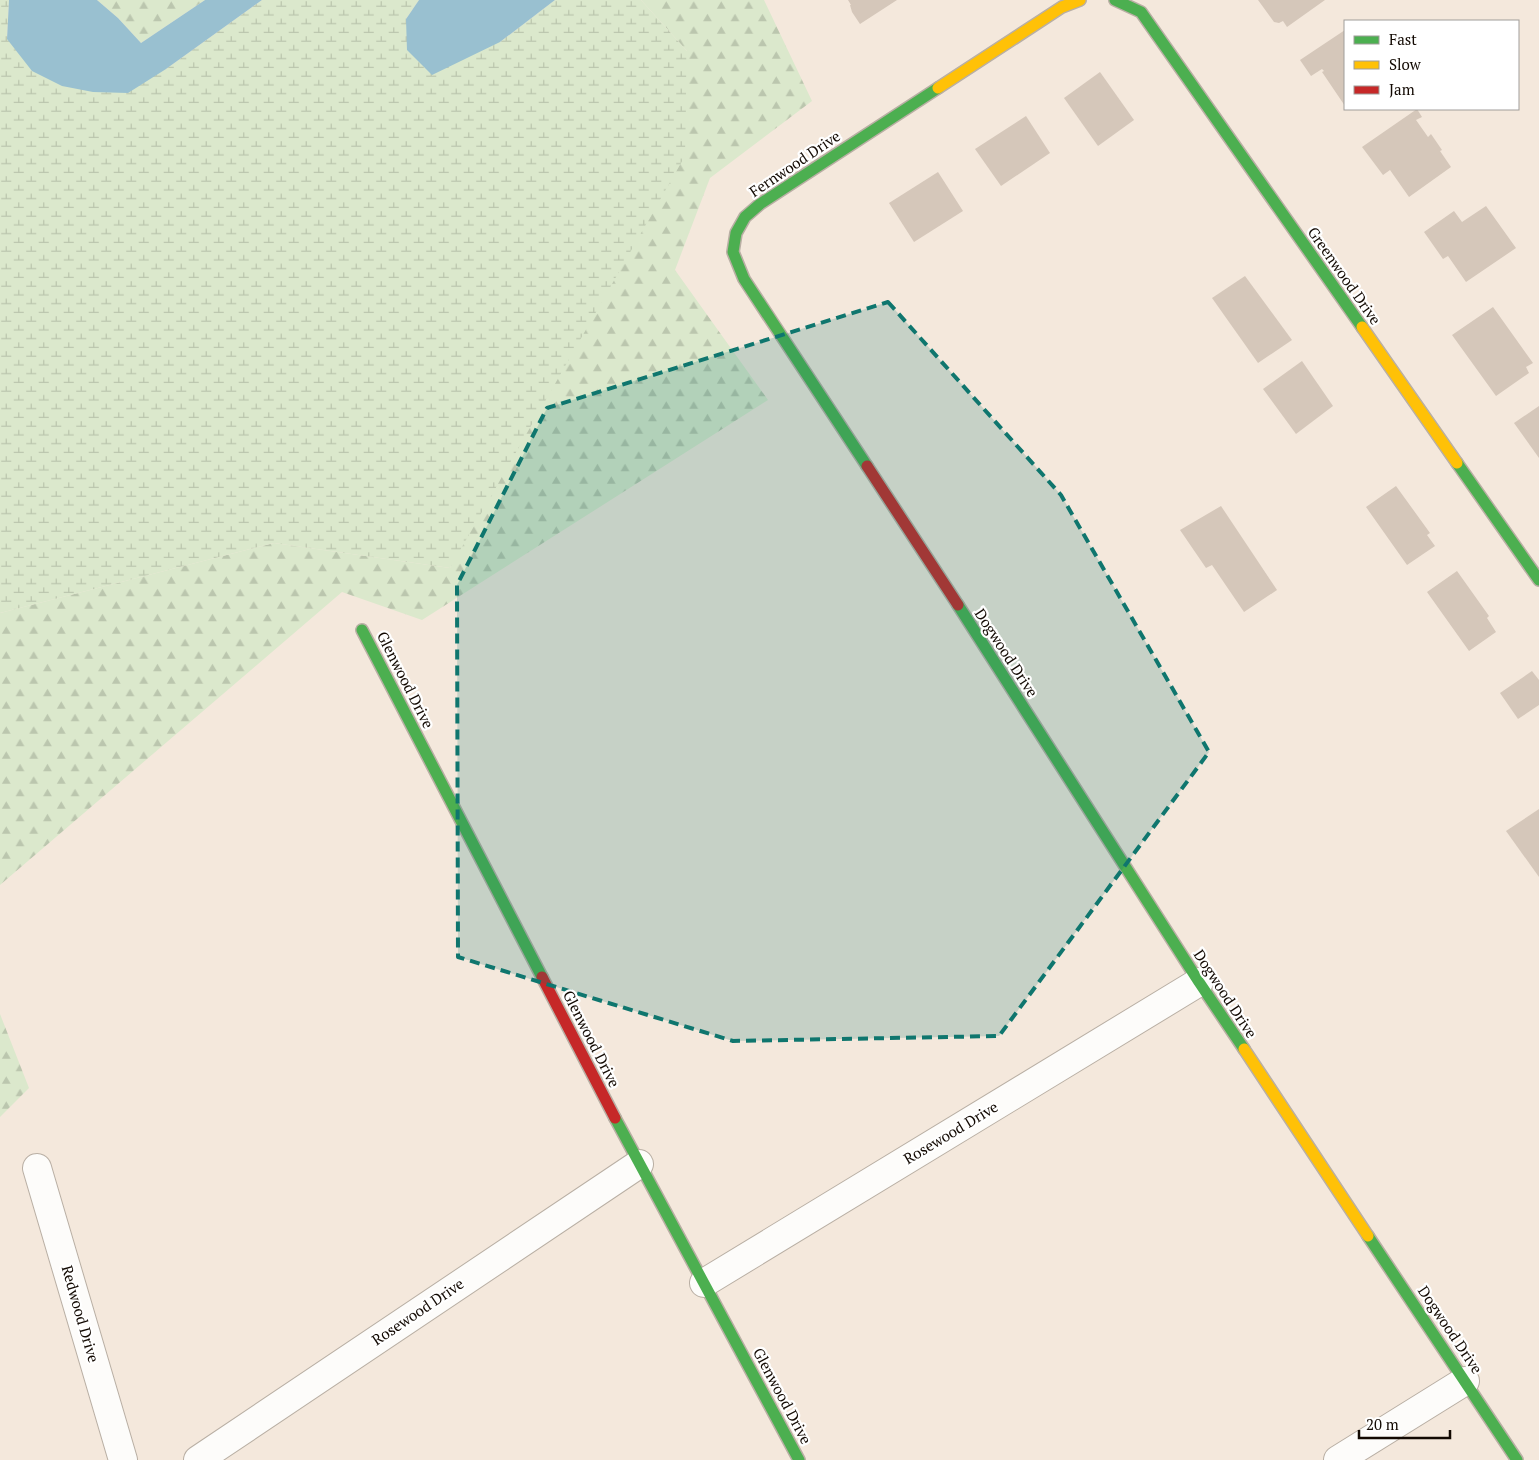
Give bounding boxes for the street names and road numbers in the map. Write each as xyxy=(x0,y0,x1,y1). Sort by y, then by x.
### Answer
street label: Fernwood Drive xyxy=(745,125,844,201)
street label: Greenwood Drive xyxy=(1304,223,1386,328)
street label: Dogwood Drive xyxy=(971,604,1043,701)
street label: Glenwood Drive xyxy=(373,628,439,731)
street label: Dogwood Drive xyxy=(1190,945,1262,1042)
street label: Glenwood Drive xyxy=(559,987,625,1090)
street label: Rosewood Drive xyxy=(900,1096,1001,1168)
street label: Redwood Drive xyxy=(58,1263,104,1365)
street label: Rosewood Drive xyxy=(368,1273,467,1349)
street label: Dogwood Drive xyxy=(1414,1282,1488,1377)
street label: Glenwood Drive xyxy=(749,1344,817,1447)

